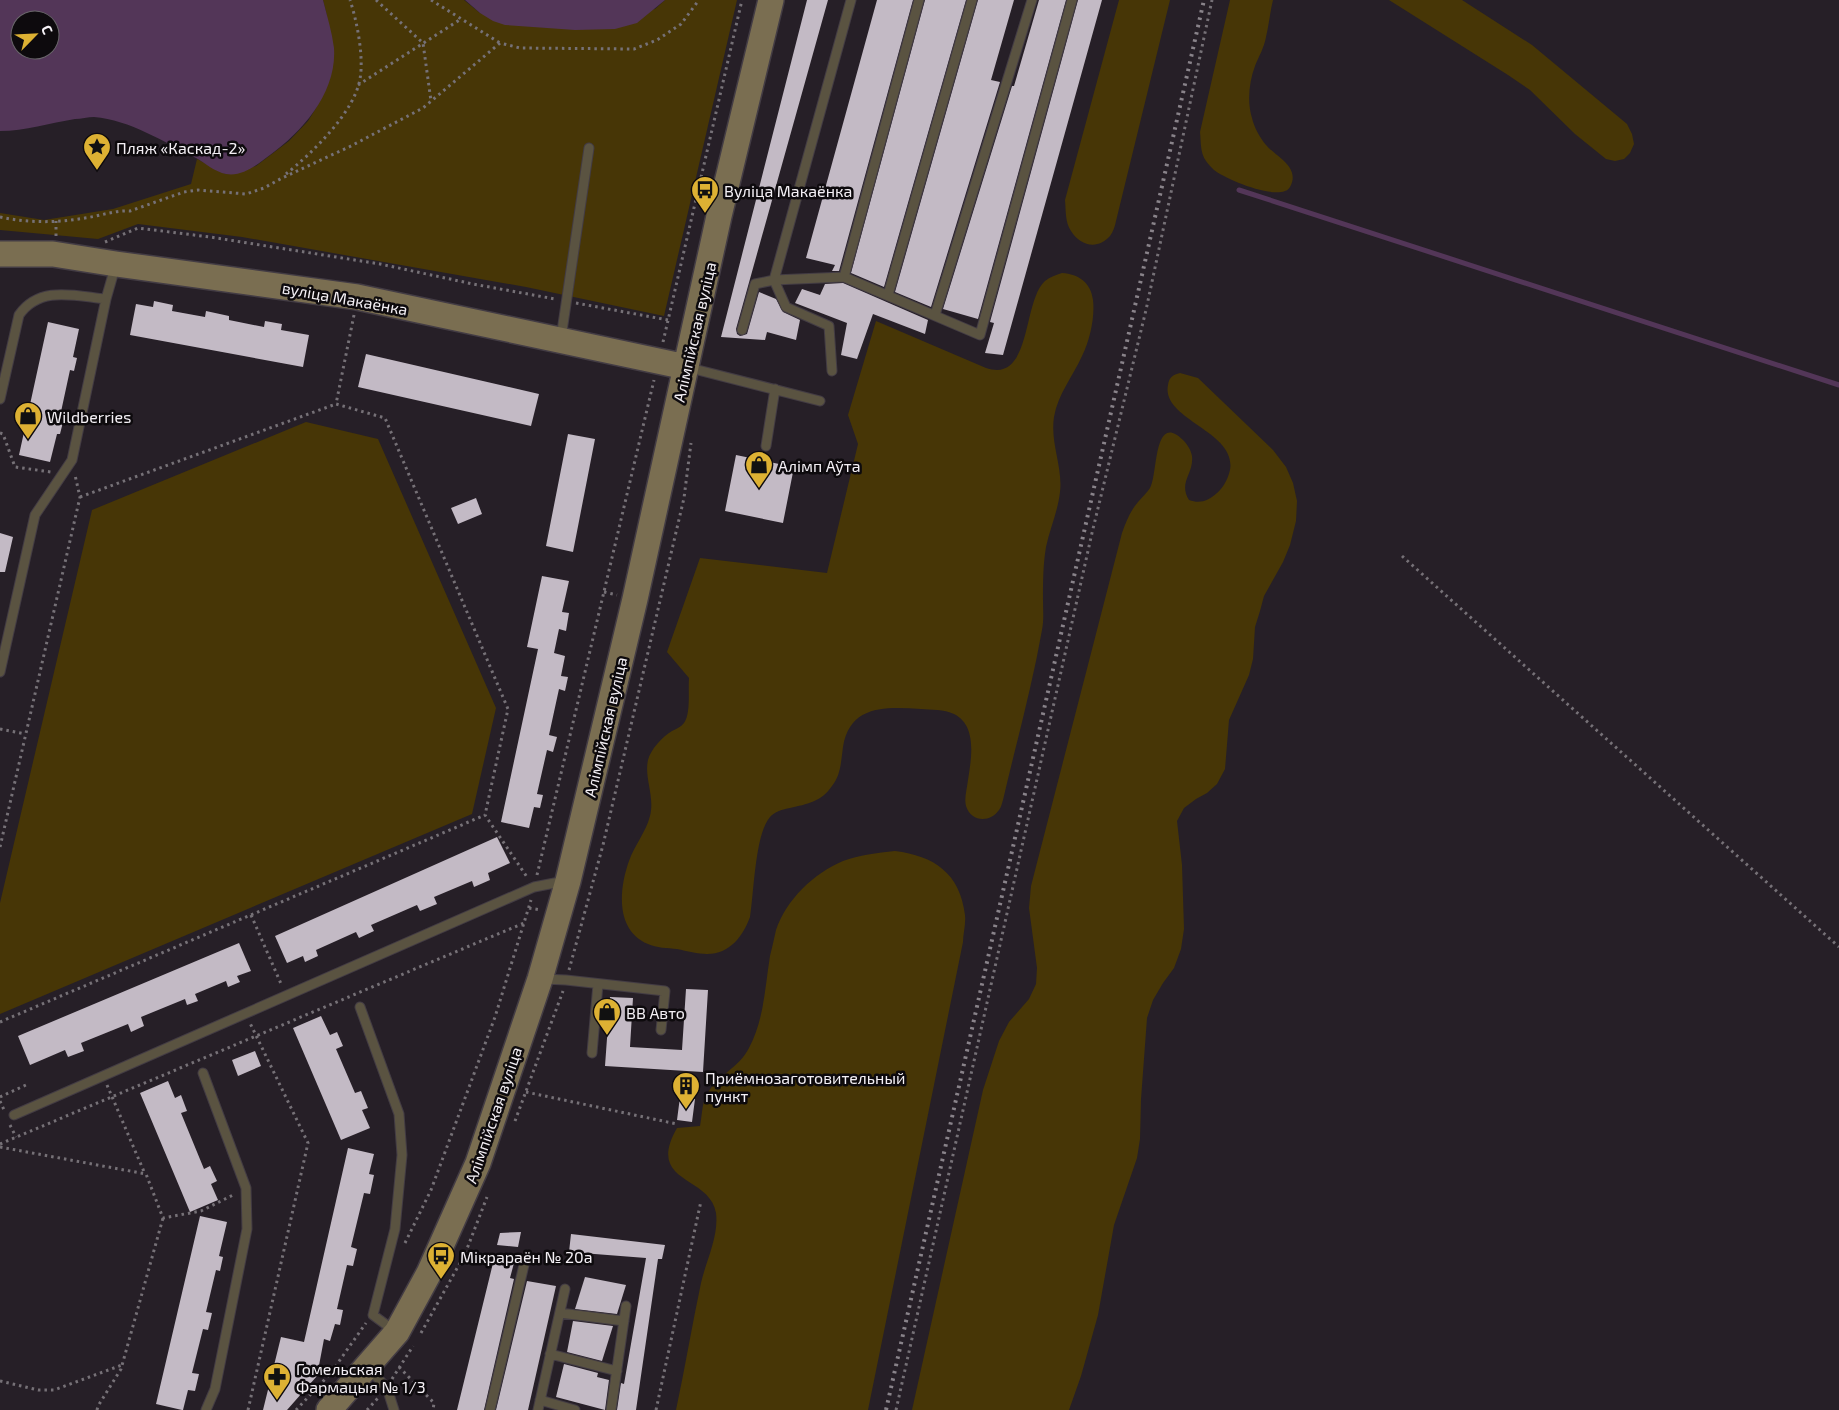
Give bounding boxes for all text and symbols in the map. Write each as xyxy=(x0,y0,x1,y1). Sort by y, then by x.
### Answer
north arrow xyxy=(10,10,60,60)
text: С xyxy=(38,22,57,37)
place icon: Пляж «Каскад-2» xyxy=(82,132,112,171)
place label: Пляж «Каскад-2» xyxy=(116,138,246,157)
bus stop icon: Вуліца Макаёнка xyxy=(690,175,720,214)
place label: Вуліца Макаёнка xyxy=(724,181,852,201)
street label: Алімпійская вуліца xyxy=(669,260,720,404)
street label: вуліца Макаёнка xyxy=(281,278,409,319)
shop icon: Wildberries xyxy=(13,401,43,440)
place label: Wildberries xyxy=(47,407,131,426)
shop icon: Алімп Аўта xyxy=(744,450,774,489)
place label: Алімп Аўта xyxy=(778,456,861,476)
street label: Алімпійская вуліца xyxy=(580,655,631,799)
shop icon: ВВ Авто xyxy=(592,997,622,1036)
place label: ВВ Авто xyxy=(626,1003,685,1022)
street label: Алімпійская вуліца xyxy=(461,1044,526,1186)
place label: Приёмнозаготовительный пункт xyxy=(705,1068,905,1106)
building icon: Приёмнозаготовительный пункт xyxy=(671,1071,701,1110)
bus stop icon: Мікрараён № 20а xyxy=(426,1241,456,1280)
place label: Мікрараён № 20а xyxy=(460,1247,593,1266)
place label: Гомельская Фармацыя № 1/3 xyxy=(296,1359,426,1396)
pharmacy icon: Гомельская Фармацыя № 1/3 xyxy=(262,1362,292,1401)

